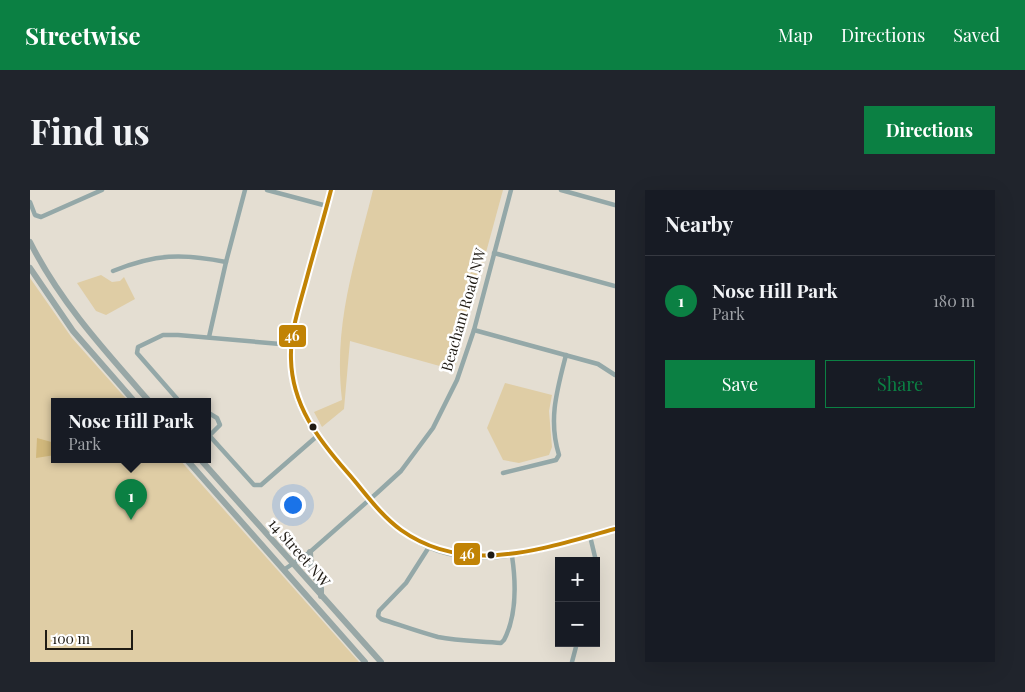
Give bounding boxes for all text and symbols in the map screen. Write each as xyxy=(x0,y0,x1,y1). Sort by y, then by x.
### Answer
text: Streetwise xyxy=(25,19,141,51)
text: Map xyxy=(778,23,813,47)
text: Directions xyxy=(841,23,925,47)
text: Saved xyxy=(953,23,1000,47)
button: Directions xyxy=(864,106,995,154)
text: Find us xyxy=(30,107,150,154)
text: Nearby xyxy=(665,209,734,237)
street label: Beacham Road NW xyxy=(436,245,490,374)
text: Nose Hill Park xyxy=(712,277,838,303)
text: 1 xyxy=(678,290,684,311)
text: 180 m xyxy=(933,290,975,311)
text: Park xyxy=(712,303,745,324)
line badge: 46 xyxy=(278,324,307,348)
text: 46 xyxy=(284,326,300,345)
button: Save xyxy=(665,360,815,408)
button: Share xyxy=(825,360,975,408)
popup xyxy=(51,398,211,463)
text: Nose Hill Park xyxy=(68,407,194,433)
unlabelled marker xyxy=(308,422,318,432)
text: Park xyxy=(68,433,101,454)
pin: 1 xyxy=(115,479,147,520)
your location xyxy=(280,492,306,518)
street label: 14 Street NW xyxy=(264,514,335,591)
line badge: 46 xyxy=(453,542,481,566)
text: 46 xyxy=(459,544,475,563)
unlabelled marker xyxy=(486,550,496,560)
map controls xyxy=(555,557,600,647)
button: + xyxy=(555,557,600,602)
button: − xyxy=(555,602,600,647)
scale bar xyxy=(45,627,132,650)
text: 100 m xyxy=(52,629,90,648)

